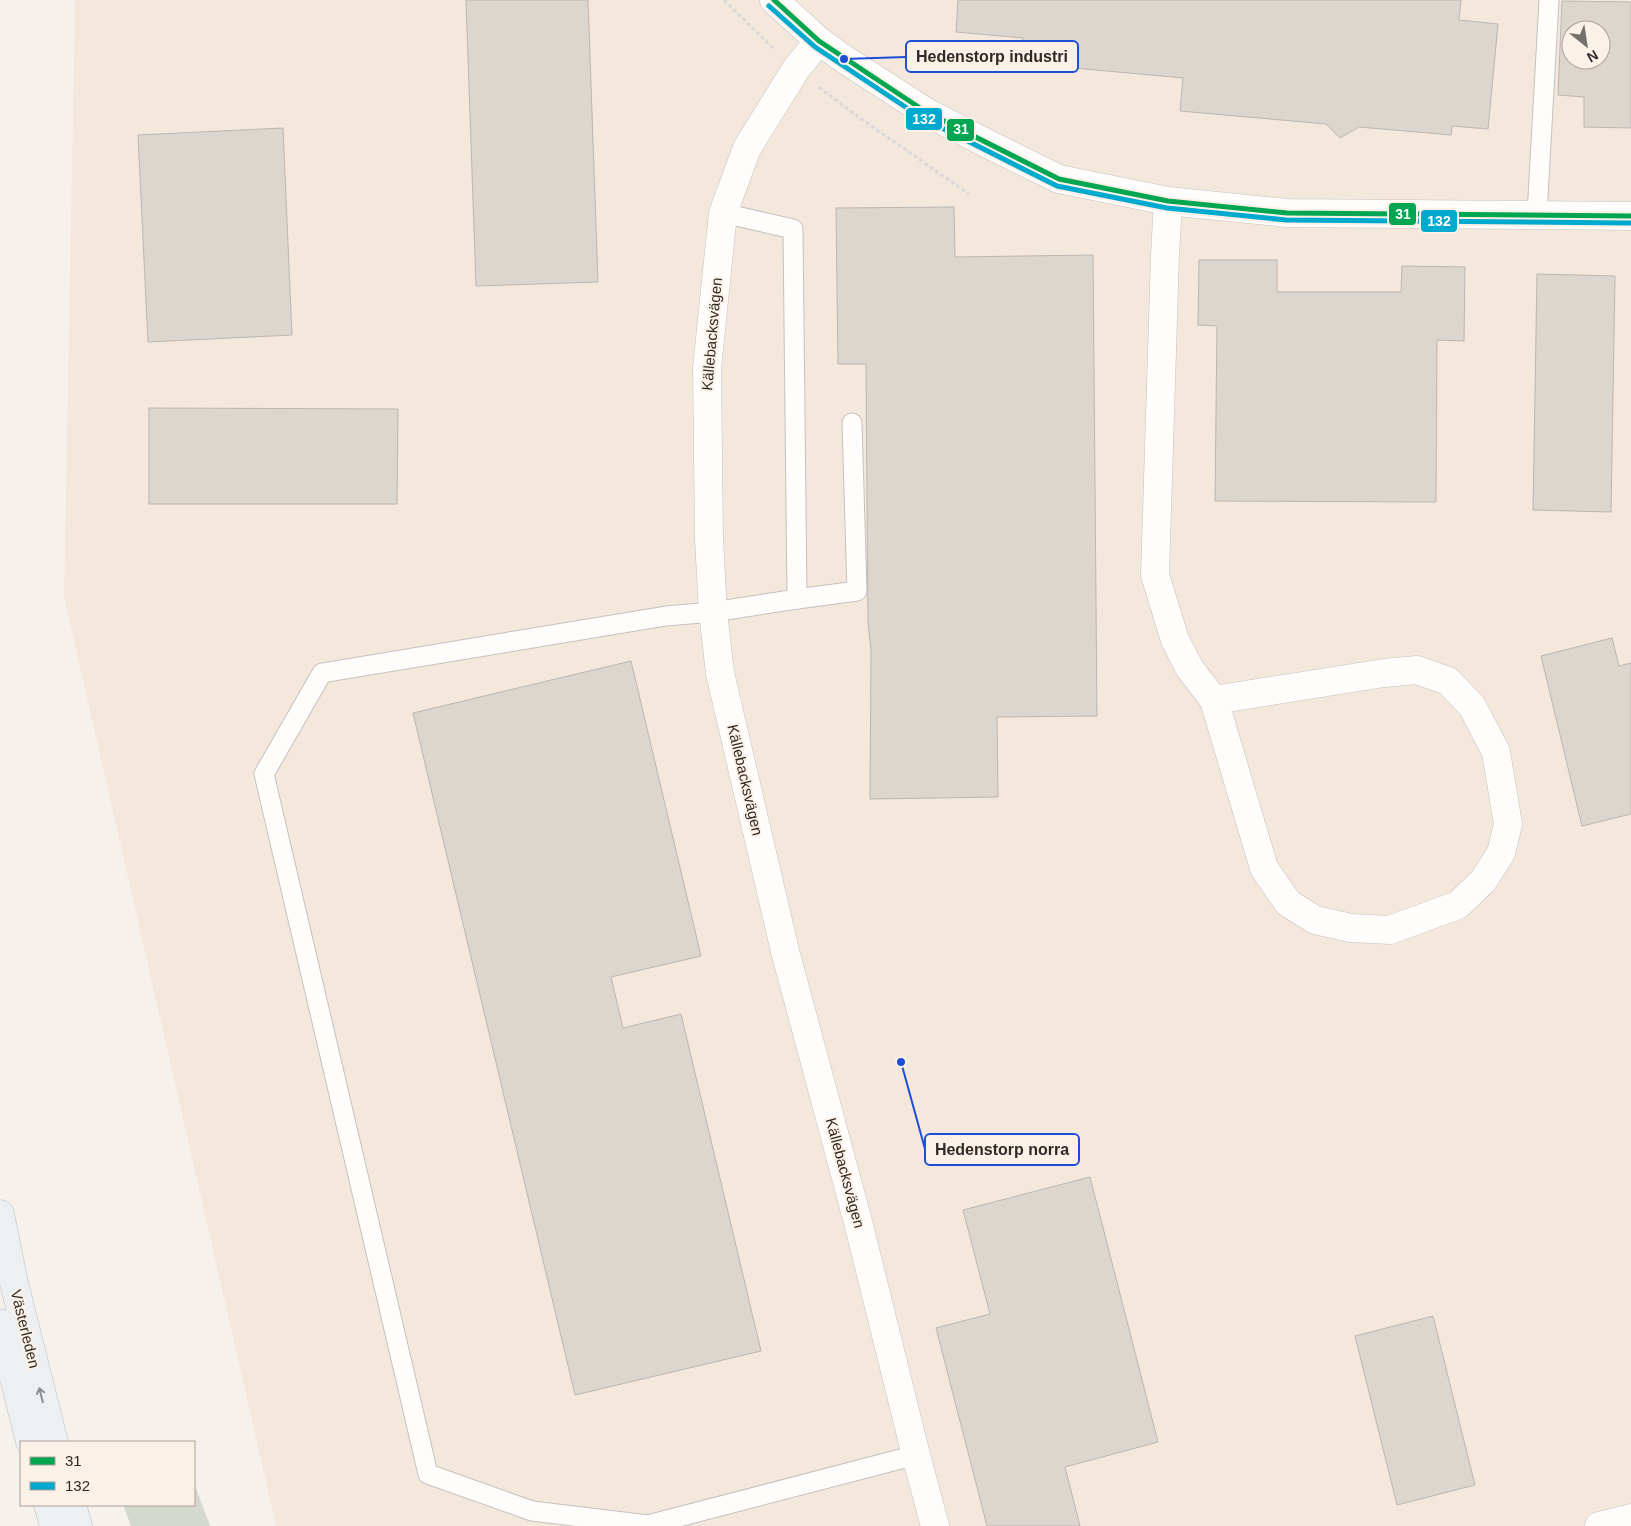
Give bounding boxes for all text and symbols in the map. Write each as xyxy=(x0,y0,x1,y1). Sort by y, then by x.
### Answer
north arrow xyxy=(1561,20,1611,70)
callout: Hedenstorp industri xyxy=(906,41,1078,72)
text: N xyxy=(1584,47,1601,66)
text: Hedenstorp industri xyxy=(916,48,1068,65)
line badge: 132 xyxy=(905,107,943,131)
text: 132 xyxy=(912,111,936,127)
line badge: 31 xyxy=(946,118,975,142)
text: 31 xyxy=(953,121,969,137)
line badge: 31 xyxy=(1388,202,1417,226)
text: 31 xyxy=(1395,206,1411,222)
line badge: 132 xyxy=(1420,209,1458,233)
text: 132 xyxy=(1427,213,1451,229)
street label: Källebacksvägen xyxy=(698,277,725,391)
street label: Källebacksvägen xyxy=(724,723,767,837)
street label: Källebacksvägen xyxy=(823,1116,868,1230)
callout: Hedenstorp norra xyxy=(925,1134,1079,1165)
text: Hedenstorp norra xyxy=(935,1141,1069,1158)
street label: Västerleden xyxy=(8,1288,43,1370)
one-way arrow xyxy=(36,1388,45,1404)
legend xyxy=(20,1441,195,1506)
text: 31 xyxy=(65,1452,82,1469)
text: 132 xyxy=(65,1477,90,1494)

